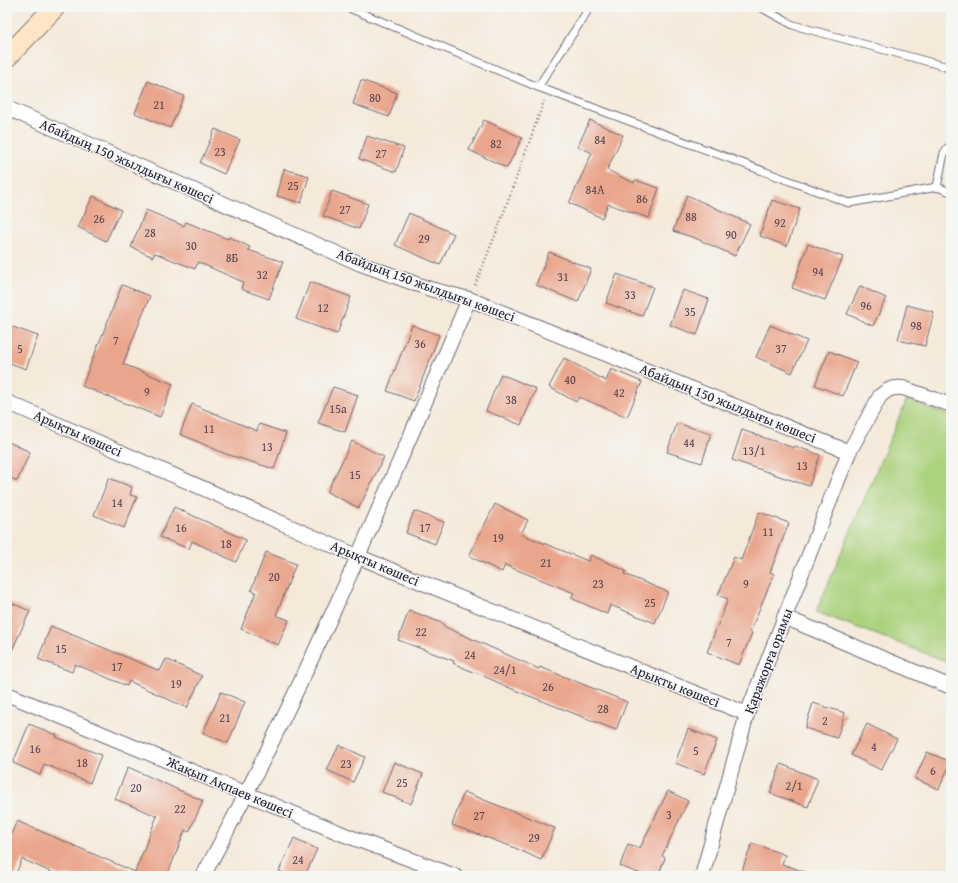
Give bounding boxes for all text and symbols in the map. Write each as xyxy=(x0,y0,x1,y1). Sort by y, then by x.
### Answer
house number: 80 xyxy=(369,89,381,106)
house number: 21 xyxy=(153,96,165,113)
street label: Абайдың 150 жылдығы көшесі xyxy=(37,114,217,208)
house number: 84 xyxy=(594,131,606,148)
house number: 82 xyxy=(490,135,502,152)
house number: 23 xyxy=(214,143,226,160)
house number: 27 xyxy=(375,145,387,162)
house number: 25 xyxy=(287,177,299,194)
house number: 84А xyxy=(586,181,605,198)
house number: 86 xyxy=(636,190,648,207)
house number: 27 xyxy=(339,201,351,218)
house number: 88 xyxy=(685,208,697,225)
house number: 26 xyxy=(93,210,105,227)
house number: 92 xyxy=(774,214,786,231)
house number: 28 xyxy=(144,224,156,241)
house number: 90 xyxy=(725,226,737,243)
house number: 29 xyxy=(418,230,430,247)
house number: 30 xyxy=(185,237,197,254)
street label: Абайдың 150 жылдығы көшесі xyxy=(334,243,518,327)
house number: 8Б xyxy=(226,249,238,266)
house number: 94 xyxy=(812,263,824,280)
house number: 32 xyxy=(256,266,268,283)
house number: 31 xyxy=(557,268,569,285)
house number: 33 xyxy=(624,286,636,303)
house number: 96 xyxy=(860,297,872,314)
house number: 12 xyxy=(317,299,329,316)
house number: 35 xyxy=(684,303,696,320)
house number: 98 xyxy=(910,317,922,334)
house number: 7 xyxy=(113,332,119,349)
house number: 36 xyxy=(414,335,426,352)
house number: 5 xyxy=(17,340,23,357)
house number: 37 xyxy=(775,340,787,357)
street label: Абайдың 150 жылдығы көшесі xyxy=(637,358,819,448)
house number: 40 xyxy=(564,371,576,388)
house number: 9 xyxy=(144,383,150,400)
house number: 42 xyxy=(613,384,625,401)
house number: 38 xyxy=(505,391,517,408)
house number: 15а xyxy=(329,400,347,417)
street label: Арықты көшесі xyxy=(31,405,125,461)
house number: 11 xyxy=(203,420,215,437)
house number: 44 xyxy=(683,434,695,451)
house number: 13 xyxy=(261,438,273,455)
house number: 13/1 xyxy=(743,442,766,459)
house number: 13 xyxy=(796,457,808,474)
house number: 15 xyxy=(349,466,361,483)
house number: 14 xyxy=(111,494,123,511)
house number: 16 xyxy=(175,519,187,536)
house number: 17 xyxy=(419,519,431,536)
house number: 11 xyxy=(762,523,774,540)
house number: 19 xyxy=(492,529,504,546)
house number: 18 xyxy=(220,535,232,552)
street label: Арықты көшесі xyxy=(327,535,423,591)
house number: 21 xyxy=(540,554,552,571)
house number: 20 xyxy=(268,568,280,585)
house number: 23 xyxy=(592,575,604,592)
house number: 9 xyxy=(743,575,749,592)
house number: 25 xyxy=(644,594,656,611)
street label: Қаражорға орамы xyxy=(739,605,797,717)
house number: 22 xyxy=(415,623,427,640)
house number: 7 xyxy=(726,634,732,651)
house number: 15 xyxy=(55,640,67,657)
house number: 24 xyxy=(464,646,476,663)
house number: 17 xyxy=(111,658,123,675)
street label: Арықты көшесі xyxy=(627,658,723,712)
house number: 24/1 xyxy=(494,661,517,678)
house number: 19 xyxy=(170,675,182,692)
house number: 26 xyxy=(542,678,554,695)
house number: 28 xyxy=(597,700,609,717)
house number: 21 xyxy=(219,709,231,726)
house number: 2 xyxy=(822,712,828,729)
house number: 4 xyxy=(871,738,877,755)
house number: 16 xyxy=(29,740,41,757)
house number: 5 xyxy=(693,742,699,759)
street label: Жақып Ақпаев көшесі xyxy=(163,751,297,823)
house number: 18 xyxy=(76,754,88,771)
house number: 23 xyxy=(340,755,352,772)
house number: 6 xyxy=(930,762,936,779)
house number: 25 xyxy=(396,774,408,791)
house number: 2/1 xyxy=(785,777,803,794)
house number: 20 xyxy=(130,779,142,796)
house number: 22 xyxy=(174,800,186,817)
house number: 3 xyxy=(666,806,672,823)
house number: 27 xyxy=(473,807,485,824)
house number: 29 xyxy=(528,829,540,846)
house number: 24 xyxy=(292,851,304,868)

